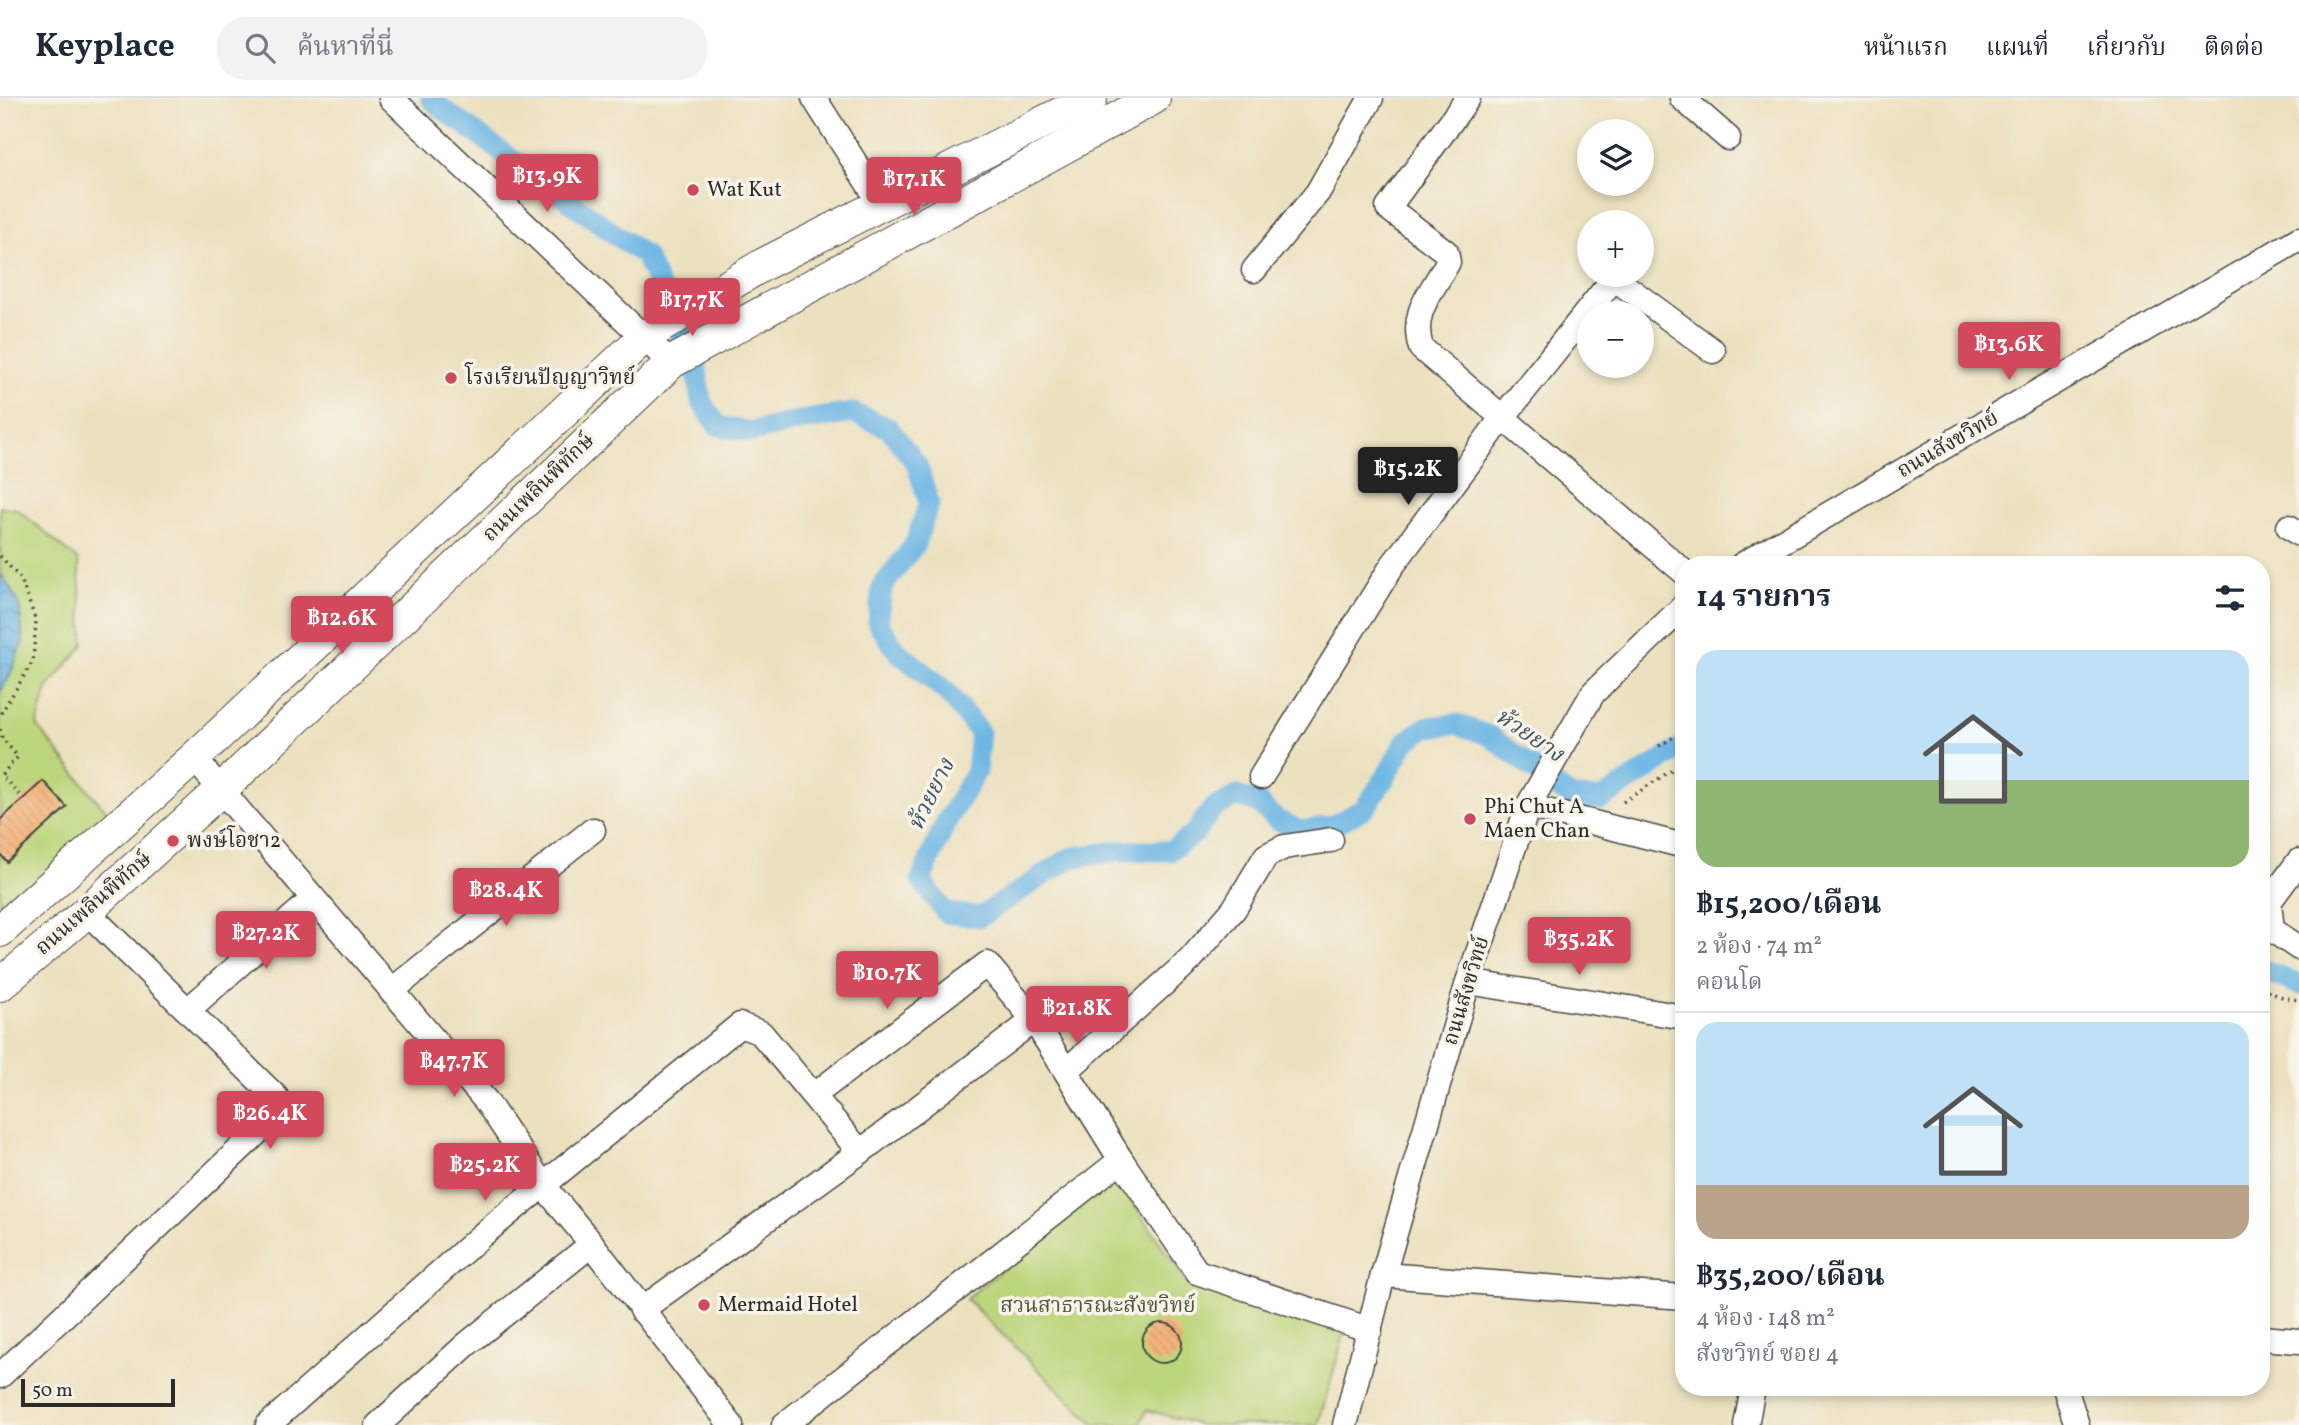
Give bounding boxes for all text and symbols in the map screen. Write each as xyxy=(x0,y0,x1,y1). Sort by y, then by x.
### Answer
search box xyxy=(217,17,707,80)
text: Keyplace xyxy=(35,25,175,71)
icon: search xyxy=(241,29,279,67)
text: ค้นหาที่นี่ xyxy=(297,30,394,66)
text: หน้าแรก xyxy=(1864,32,1948,66)
text: แผนที่ xyxy=(1986,32,2049,66)
text: เกี่ยวกับ xyxy=(2087,32,2166,66)
text: ติดต่อ xyxy=(2204,32,2264,66)
map controls xyxy=(1577,119,1654,378)
button: layers xyxy=(1577,119,1654,196)
pin: ฿13.9K xyxy=(490,155,604,214)
pin: ฿17.1K xyxy=(857,158,971,217)
text: ฿13.9K xyxy=(512,161,582,193)
text: ฿17.1K xyxy=(882,164,946,196)
place label: Wat Kut xyxy=(707,176,782,205)
marker: Wat Kut xyxy=(685,182,701,198)
button: + xyxy=(1577,210,1654,287)
pin: ฿17.7K xyxy=(635,278,749,338)
text: ฿17.7K xyxy=(660,285,724,317)
button: − xyxy=(1577,301,1654,378)
pin: ฿13.6K xyxy=(1952,322,2066,382)
text: ฿13.6K xyxy=(1974,329,2044,361)
place label: โรงเรียนปัญญาวิทย์ xyxy=(464,362,635,393)
marker: โรงเรียนปัญญาวิทย์ xyxy=(443,370,459,386)
street label: ถนนสังขวิทย์ xyxy=(1892,404,2004,486)
street label: ถนนเพลินพิทักษ์ xyxy=(477,427,602,549)
pin: ฿15.2K xyxy=(1351,448,1465,507)
text: ฿15.2K xyxy=(1374,454,1442,486)
text: 14 รายการ xyxy=(1696,577,1831,619)
icon: filters xyxy=(2211,579,2249,617)
pin: ฿12.6K xyxy=(285,596,399,656)
text: ฿12.6K xyxy=(307,603,377,635)
icon: home xyxy=(1910,696,2036,822)
water label: ห้วยยาง xyxy=(1488,701,1571,772)
water label: ห้วยยาง xyxy=(901,752,964,836)
place label: Phi Chut A Maen Chan xyxy=(1484,793,1590,846)
marker: Phi Chut A Maen Chan xyxy=(1462,811,1478,827)
place label: พงษ์โอชา2 xyxy=(187,825,281,856)
marker: พงษ์โอชา2 xyxy=(165,833,181,849)
street label: ถนนเพลินพิทักษ์ xyxy=(30,845,159,963)
pin: ฿28.4K xyxy=(449,868,563,928)
text: ฿28.4K xyxy=(469,875,543,907)
text: ฿15,200/เดือน xyxy=(1696,884,1881,926)
pin: ฿27.2K xyxy=(209,912,323,971)
text: ฿27.2K xyxy=(232,918,300,950)
pin: ฿35.2K xyxy=(1522,918,1636,977)
text: ฿35.2K xyxy=(1544,924,1614,956)
text: 2 ห้อง · 74 m² xyxy=(1696,931,1822,963)
street label: ถนนสังขวิทย์ xyxy=(1437,933,1497,1049)
pin: ฿10.7K xyxy=(830,951,944,1011)
text: ฿10.7K xyxy=(852,958,922,990)
text: คอนโด xyxy=(1696,967,1763,999)
pin: ฿21.8K xyxy=(1020,986,1134,1046)
text: ฿21.8K xyxy=(1042,993,1112,1025)
pin: ฿47.7K xyxy=(397,1040,511,1099)
text: ฿47.7K xyxy=(420,1046,488,1078)
icon: home xyxy=(1910,1068,2036,1194)
pin: ฿26.4K xyxy=(213,1091,327,1151)
text: ฿26.4K xyxy=(233,1098,307,1130)
pin: ฿25.2K xyxy=(428,1144,542,1203)
text: ฿25.2K xyxy=(449,1150,521,1182)
text: ฿35,200/เดือน xyxy=(1696,1256,1885,1298)
place label: Mermaid Hotel xyxy=(718,1291,858,1320)
park label: สวนสาธารณะสังขวิทย์ xyxy=(1000,1292,1196,1321)
marker: Mermaid Hotel xyxy=(696,1297,712,1313)
text: 4 ห้อง · 148 m² xyxy=(1696,1303,1835,1335)
text: สังขวิทย์ ซอย 4 xyxy=(1696,1339,1839,1371)
scale bar xyxy=(21,1376,175,1408)
text: 50 m xyxy=(32,1378,73,1404)

